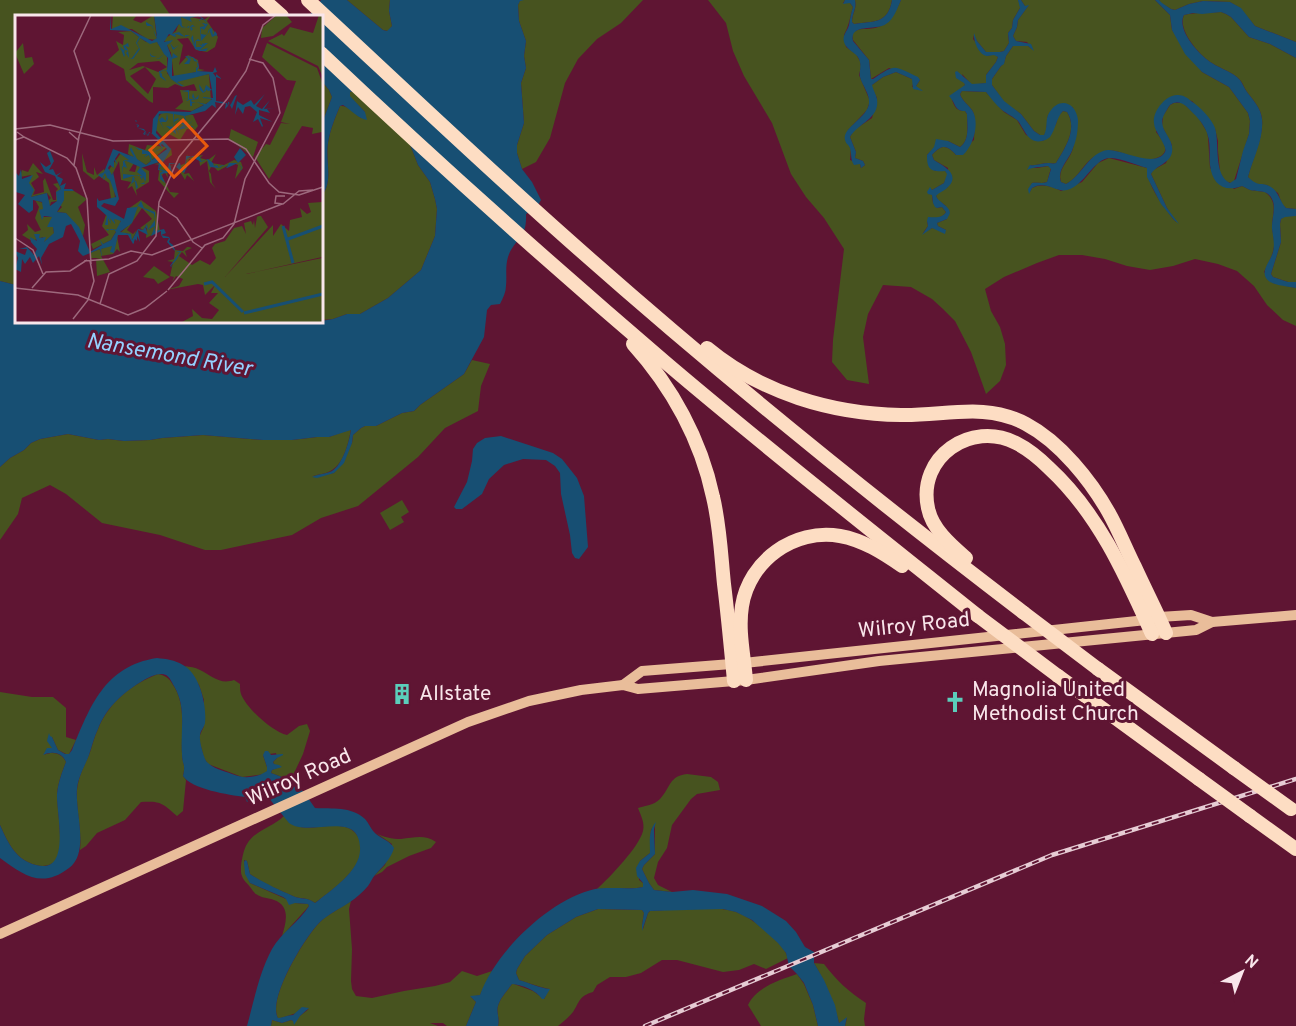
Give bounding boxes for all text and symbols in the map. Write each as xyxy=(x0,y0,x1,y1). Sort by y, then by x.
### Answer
inset map xyxy=(15,15,322,322)
water label: Nansemond River xyxy=(84,328,255,384)
street label: Wilroy Road xyxy=(857,607,971,645)
place label: Magnolia United Methodist Church xyxy=(972,677,1139,728)
place label: Allstate xyxy=(419,681,491,708)
building icon: Allstate xyxy=(390,682,414,706)
church icon: Magnolia United Methodist Church xyxy=(943,690,967,714)
street label: Wilroy Road xyxy=(242,743,356,813)
north arrow xyxy=(1212,942,1272,1002)
text: N xyxy=(1240,951,1262,974)

